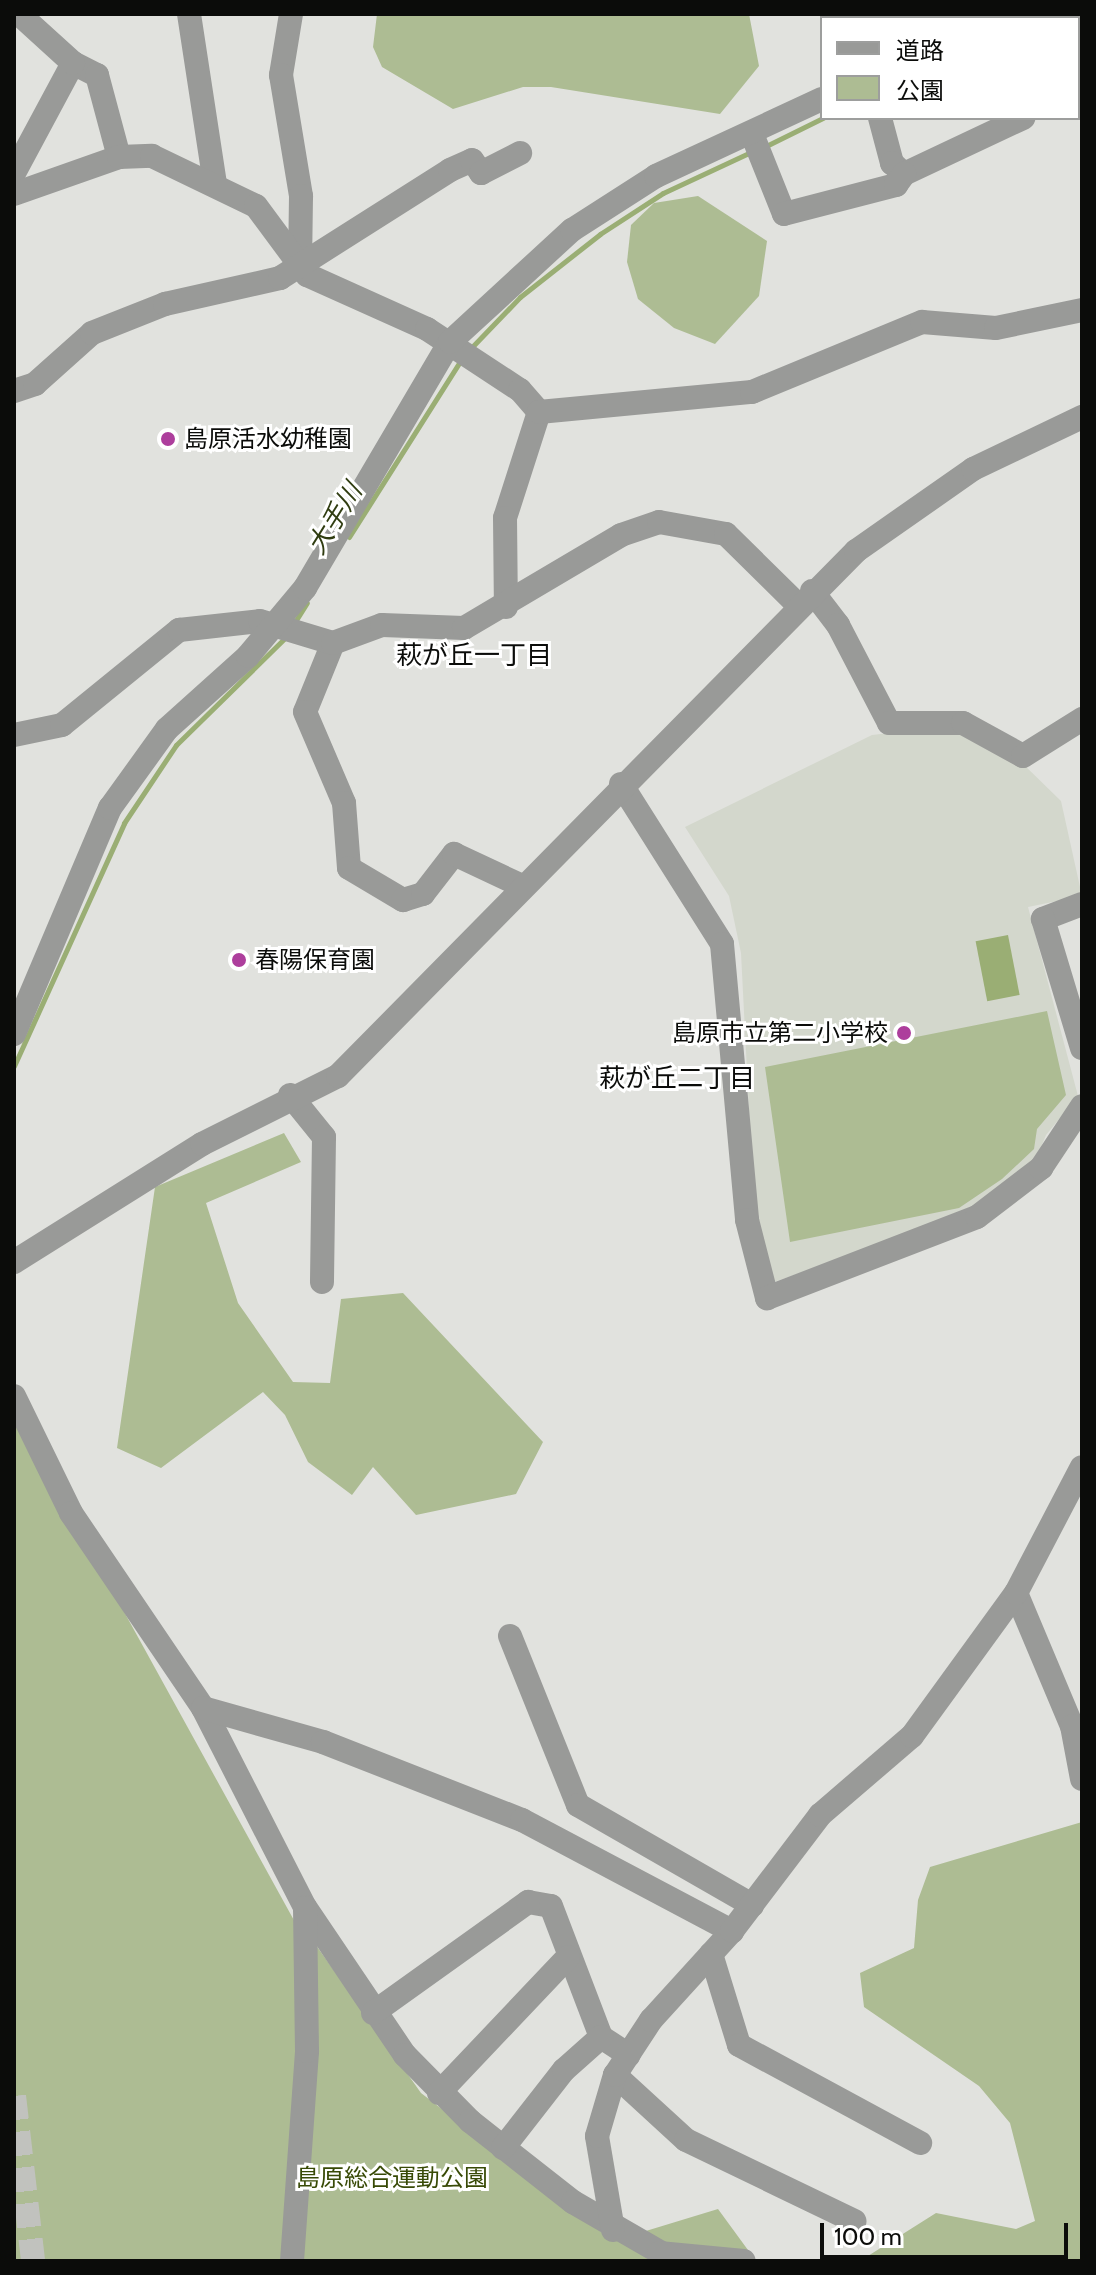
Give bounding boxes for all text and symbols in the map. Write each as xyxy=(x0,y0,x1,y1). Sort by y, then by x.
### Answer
legend xyxy=(820,16,1080,120)
text: 道路 xyxy=(896,36,944,65)
text: 公園 xyxy=(896,76,944,105)
place label: 島原活水幼稚園 xyxy=(184,425,352,453)
marker: 島原活水幼稚園 xyxy=(159,430,177,448)
water label: 大手川 xyxy=(301,478,369,560)
district label: 萩が丘一丁目 xyxy=(396,640,552,672)
place label: 春陽保育園 xyxy=(255,946,375,974)
marker: 春陽保育園 xyxy=(230,951,248,969)
place label: 島原市立第二小学校 xyxy=(672,1019,888,1047)
marker: 島原市立第二小学校 xyxy=(895,1024,913,1042)
district label: 萩が丘二丁目 xyxy=(599,1063,755,1095)
park label: 島原総合運動公園 xyxy=(296,2164,488,2192)
scale bar xyxy=(824,2207,1072,2257)
text: 100 m xyxy=(834,2222,902,2251)

